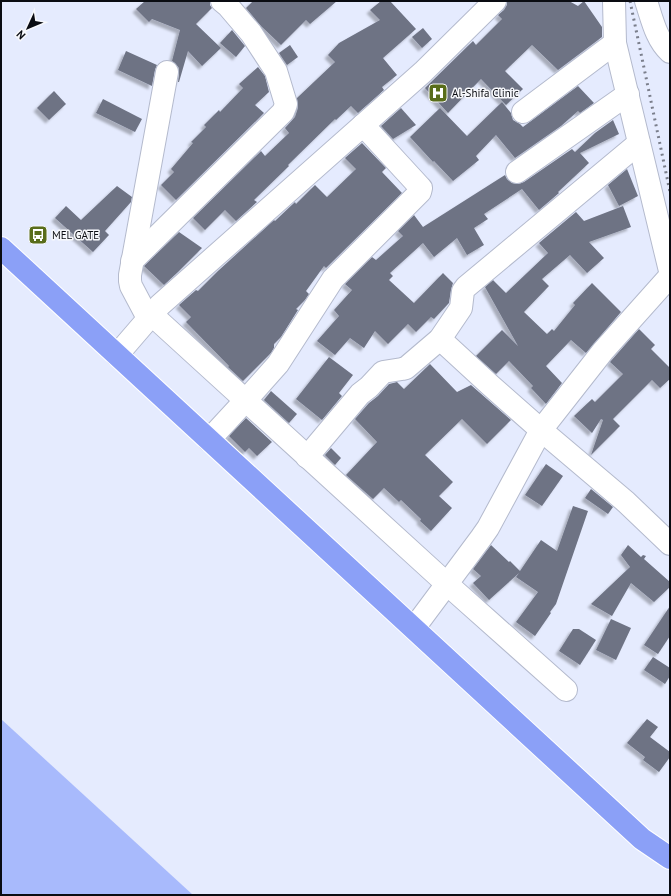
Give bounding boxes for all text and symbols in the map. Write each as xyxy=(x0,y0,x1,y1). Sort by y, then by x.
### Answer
north arrow xyxy=(8,8,48,48)
text: N xyxy=(13,27,28,42)
hospital icon: Al-Shifa Clinic xyxy=(427,82,449,104)
place label: Al-Shifa Clinic xyxy=(452,86,519,100)
bus stop icon: MEL GATE xyxy=(27,224,49,246)
place label: MEL GATE xyxy=(52,228,99,242)

